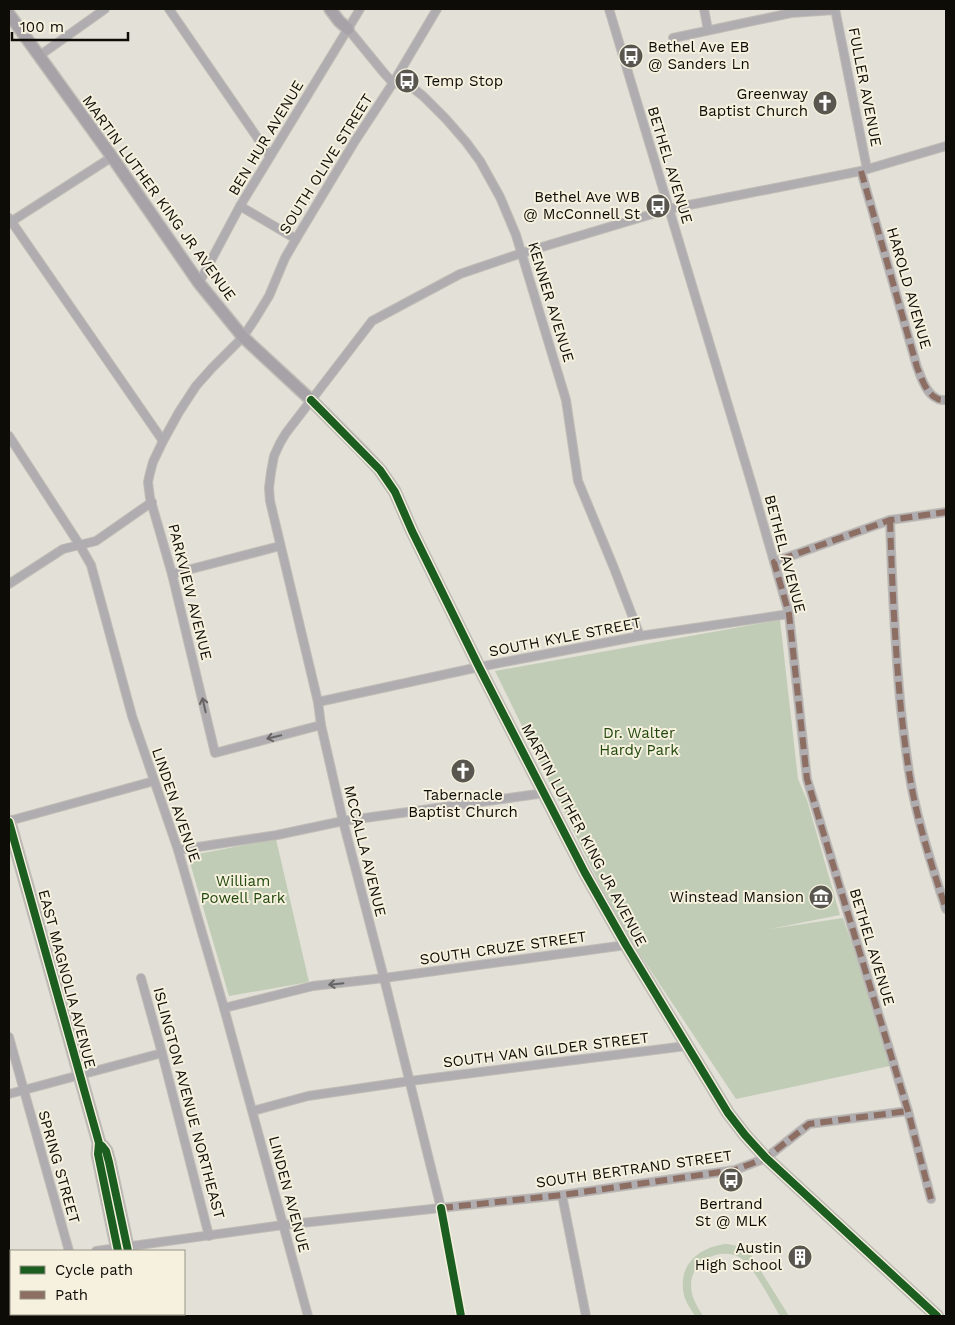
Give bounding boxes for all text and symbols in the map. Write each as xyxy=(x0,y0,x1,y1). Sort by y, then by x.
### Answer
scale bar xyxy=(12,10,129,42)
text: 100 m xyxy=(20,18,64,36)
street label: FULLER AVENUE xyxy=(845,26,885,148)
place label: Bethel Ave EB @ Sanders Ln xyxy=(648,38,750,73)
bus stop icon: Bethel Ave EB @ Sanders Ln xyxy=(618,43,644,69)
bus stop icon: Temp Stop xyxy=(394,68,420,94)
place label: Temp Stop xyxy=(424,72,503,90)
street label: BEN HUR AVENUE xyxy=(225,77,307,199)
place label: Greenway Baptist Church xyxy=(698,85,808,120)
church icon: Greenway Baptist Church xyxy=(812,90,838,116)
street label: SOUTH OLIVE STREET xyxy=(275,91,377,237)
street label: MARTIN LUTHER KING JR AVENUE xyxy=(78,92,240,304)
street label: BETHEL AVENUE xyxy=(644,104,696,226)
place label: Bethel Ave WB @ McConnell St xyxy=(523,188,641,223)
bus stop icon: Bethel Ave WB @ McConnell St xyxy=(645,193,671,219)
street label: HAROLD AVENUE xyxy=(883,225,935,351)
street label: KENNER AVENUE xyxy=(524,240,578,364)
street label: BETHEL AVENUE xyxy=(761,493,809,615)
street label: PARKVIEW AVENUE xyxy=(164,522,216,662)
street label: SOUTH KYLE STREET xyxy=(487,613,643,661)
one-way arrow xyxy=(199,698,208,714)
street label: MARTIN LUTHER KING JR AVENUE xyxy=(517,721,651,949)
park label: Dr. Walter Hardy Park xyxy=(599,724,679,759)
one-way arrow xyxy=(266,733,282,743)
street label: LINDEN AVENUE xyxy=(148,745,204,865)
church icon: Tabernacle Baptist Church xyxy=(450,758,476,784)
street label: MCCALLA AVENUE xyxy=(340,784,390,918)
place label: Tabernacle Baptist Church xyxy=(408,786,518,821)
park label: William Powell Park xyxy=(201,872,286,907)
museum icon: Winstead Mansion xyxy=(808,884,834,910)
street label: BETHEL AVENUE xyxy=(846,886,898,1008)
street label: EAST MAGNOLIA AVENUE xyxy=(34,888,100,1070)
place label: Winstead Mansion xyxy=(670,888,804,906)
street label: SOUTH CRUZE STREET xyxy=(419,927,587,969)
one-way arrow xyxy=(328,979,344,989)
street label: ISLINGTON AVENUE NORTHEAST xyxy=(149,985,229,1221)
street label: SOUTH VAN GILDER STREET xyxy=(442,1028,650,1072)
street label: SPRING STREET xyxy=(34,1108,84,1226)
street label: LINDEN AVENUE xyxy=(265,1134,313,1254)
street label: SOUTH BERTRAND STREET xyxy=(535,1146,733,1192)
bus stop icon: Bertrand St @ MLK xyxy=(718,1167,744,1193)
place label: Bertrand St @ MLK xyxy=(695,1195,767,1230)
place label: Austin High School xyxy=(695,1239,782,1274)
building icon: Austin High School xyxy=(787,1244,813,1270)
legend xyxy=(10,1250,185,1315)
text: Cycle path xyxy=(55,1261,133,1279)
text: Path xyxy=(55,1286,88,1304)

